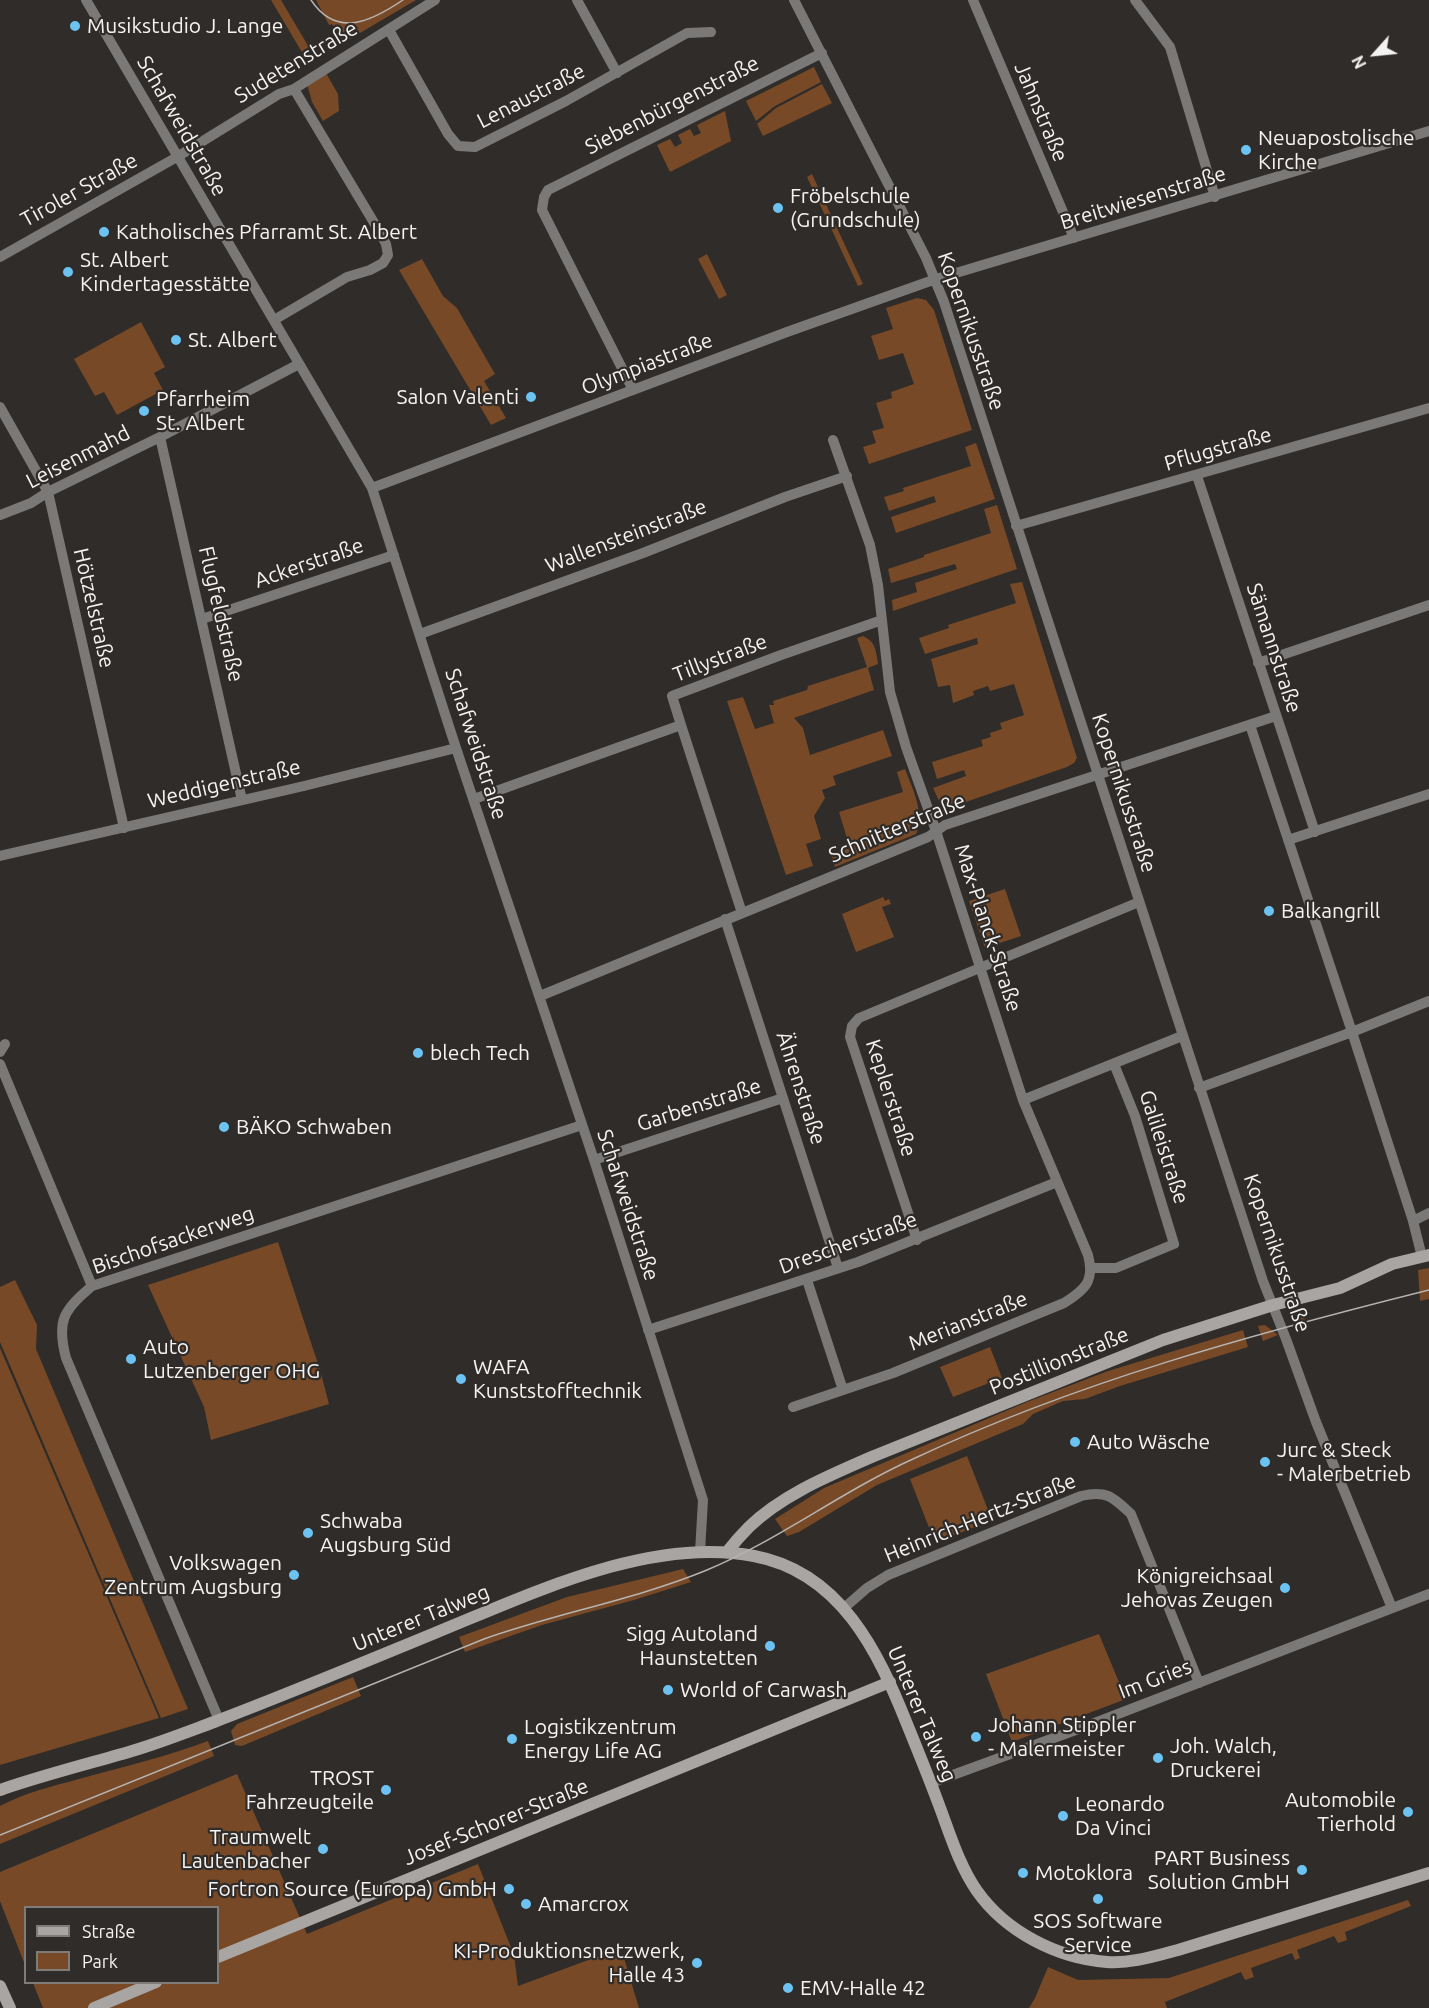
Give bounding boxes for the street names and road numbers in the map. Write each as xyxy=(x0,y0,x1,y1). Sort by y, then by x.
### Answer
street label: Sudetenstraße xyxy=(230,15,362,109)
street label: Siebenbürgenstraße xyxy=(581,50,763,160)
street label: Schafweidstraße xyxy=(132,51,232,201)
street label: Lenaustraße xyxy=(473,58,589,134)
street label: Jahnstraße xyxy=(1009,59,1073,165)
street label: Tiroler Straße xyxy=(16,148,142,232)
street label: Breitwiesenstraße xyxy=(1057,161,1229,235)
street label: Kopernikusstraße xyxy=(932,249,1010,413)
street label: Olympiastraße xyxy=(578,327,716,401)
street label: Leisenmahd xyxy=(22,420,134,494)
street label: Pflugstraße xyxy=(1161,422,1275,476)
street label: Wallensteinstraße xyxy=(542,494,710,578)
street label: Ackerstraße xyxy=(251,533,367,593)
street label: Flugfeldstraße xyxy=(193,544,249,684)
street label: Hötzelstraße xyxy=(68,546,120,670)
street label: Sämannstraße xyxy=(1241,580,1307,716)
street label: Tillystraße xyxy=(669,629,771,687)
street label: Schafweidstraße xyxy=(440,665,512,823)
street label: Kopernikusstraße xyxy=(1086,710,1162,876)
street label: Weddigenstraße xyxy=(145,754,303,814)
street label: Schnitterstraße xyxy=(825,788,969,868)
street label: Max-Planck-Straße xyxy=(949,841,1027,1015)
street label: Ährenstraße xyxy=(771,1028,831,1148)
street label: Keplerstraße xyxy=(860,1036,922,1160)
street label: Garbenstraße xyxy=(634,1073,764,1137)
street label: Galileistraße xyxy=(1134,1087,1194,1207)
street label: Schafweidstraße xyxy=(592,1126,664,1284)
street label: Kopernikusstraße xyxy=(1238,1171,1316,1335)
street label: Bischofsackerweg xyxy=(89,1201,257,1279)
street label: Drescherstraße xyxy=(776,1206,920,1280)
street label: Merianstraße xyxy=(905,1286,1031,1356)
street label: Postillionstraße xyxy=(986,1322,1132,1400)
street label: Heinrich-Hertz-Straße xyxy=(880,1468,1080,1568)
street label: Unterer Talweg xyxy=(349,1579,493,1657)
street label: Unterer Talweg xyxy=(882,1642,962,1786)
street label: Im Gries xyxy=(1115,1654,1195,1704)
street label: Josef-Schorer-Straße xyxy=(400,1773,592,1871)

